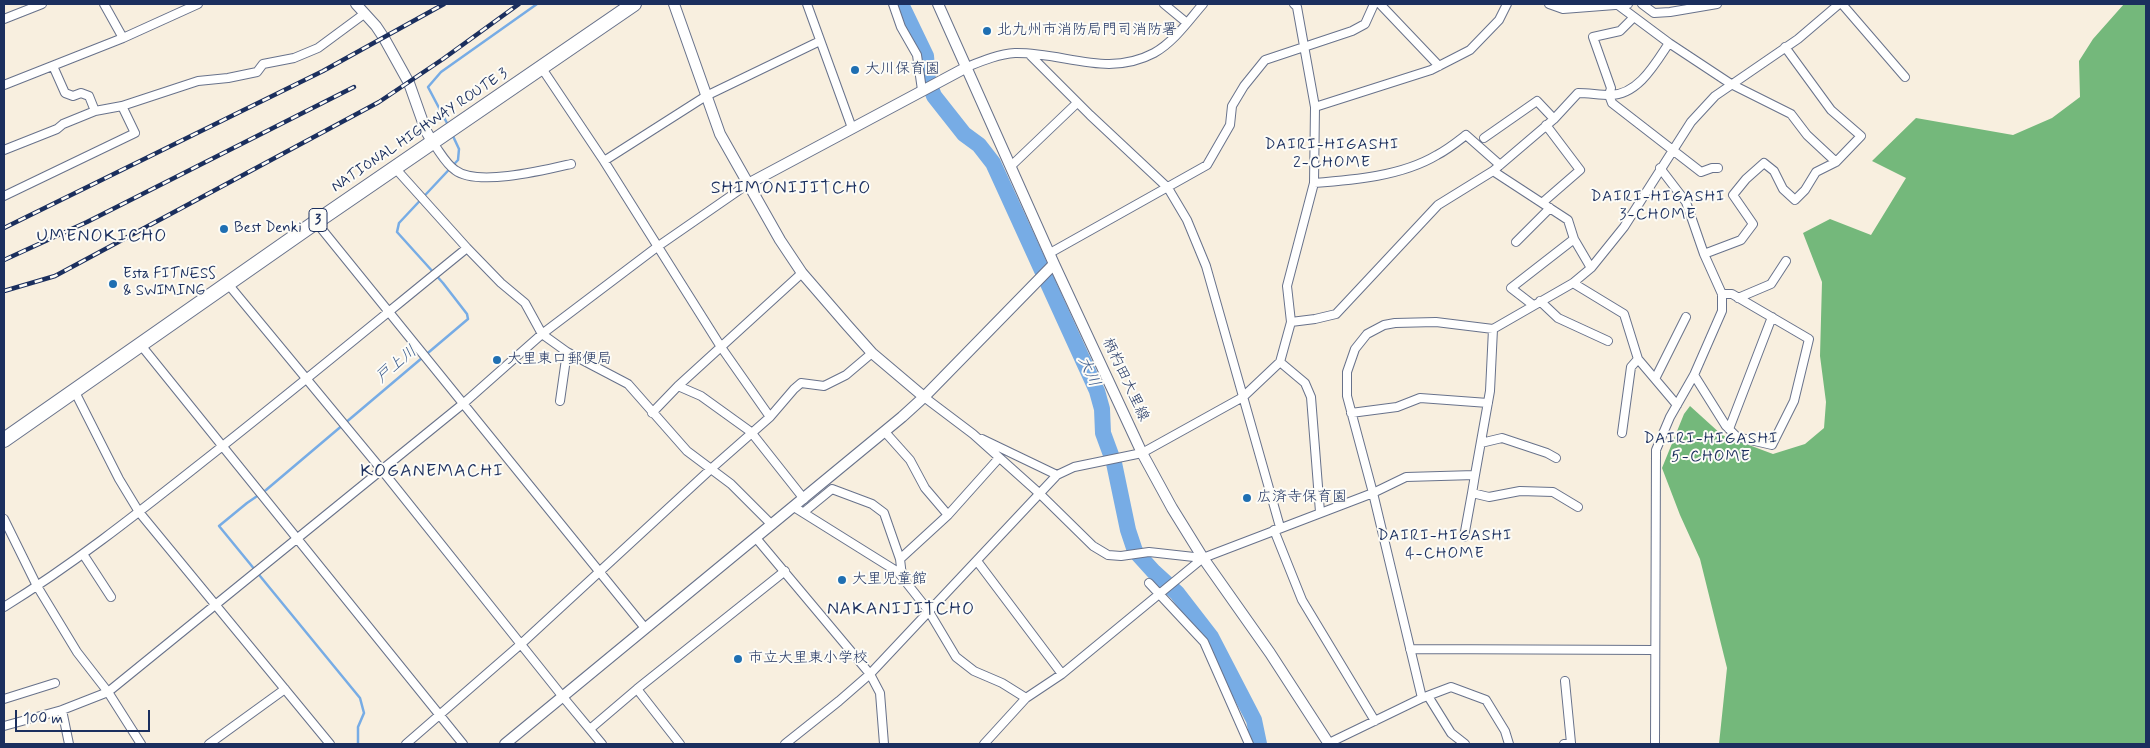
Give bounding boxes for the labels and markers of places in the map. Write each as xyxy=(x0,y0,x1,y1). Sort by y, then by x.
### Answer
place label: 北九州市消防局門司消防署 xyxy=(997,22,1177,40)
marker: 北九州市消防局門司消防署 xyxy=(981,25,993,37)
place label: 大川保育園 xyxy=(865,61,940,79)
marker: 大川保育園 xyxy=(849,64,861,76)
place label: Best Denki xyxy=(234,220,302,238)
marker: Best Denki xyxy=(218,223,230,235)
place label: Esta FITNESS & SWIMING xyxy=(123,266,216,301)
marker: Esta FITNESS & SWIMING xyxy=(107,278,119,290)
place label: 大里東口郵便局 xyxy=(507,351,612,369)
marker: 大里東口郵便局 xyxy=(491,354,503,366)
place label: 広済寺保育園 xyxy=(1257,489,1347,507)
marker: 広済寺保育園 xyxy=(1241,492,1253,504)
place label: 大里児童館 xyxy=(852,571,927,589)
marker: 大里児童館 xyxy=(836,574,848,586)
place label: 市立大里東小学校 xyxy=(748,650,868,668)
marker: 市立大里東小学校 xyxy=(732,653,744,665)

